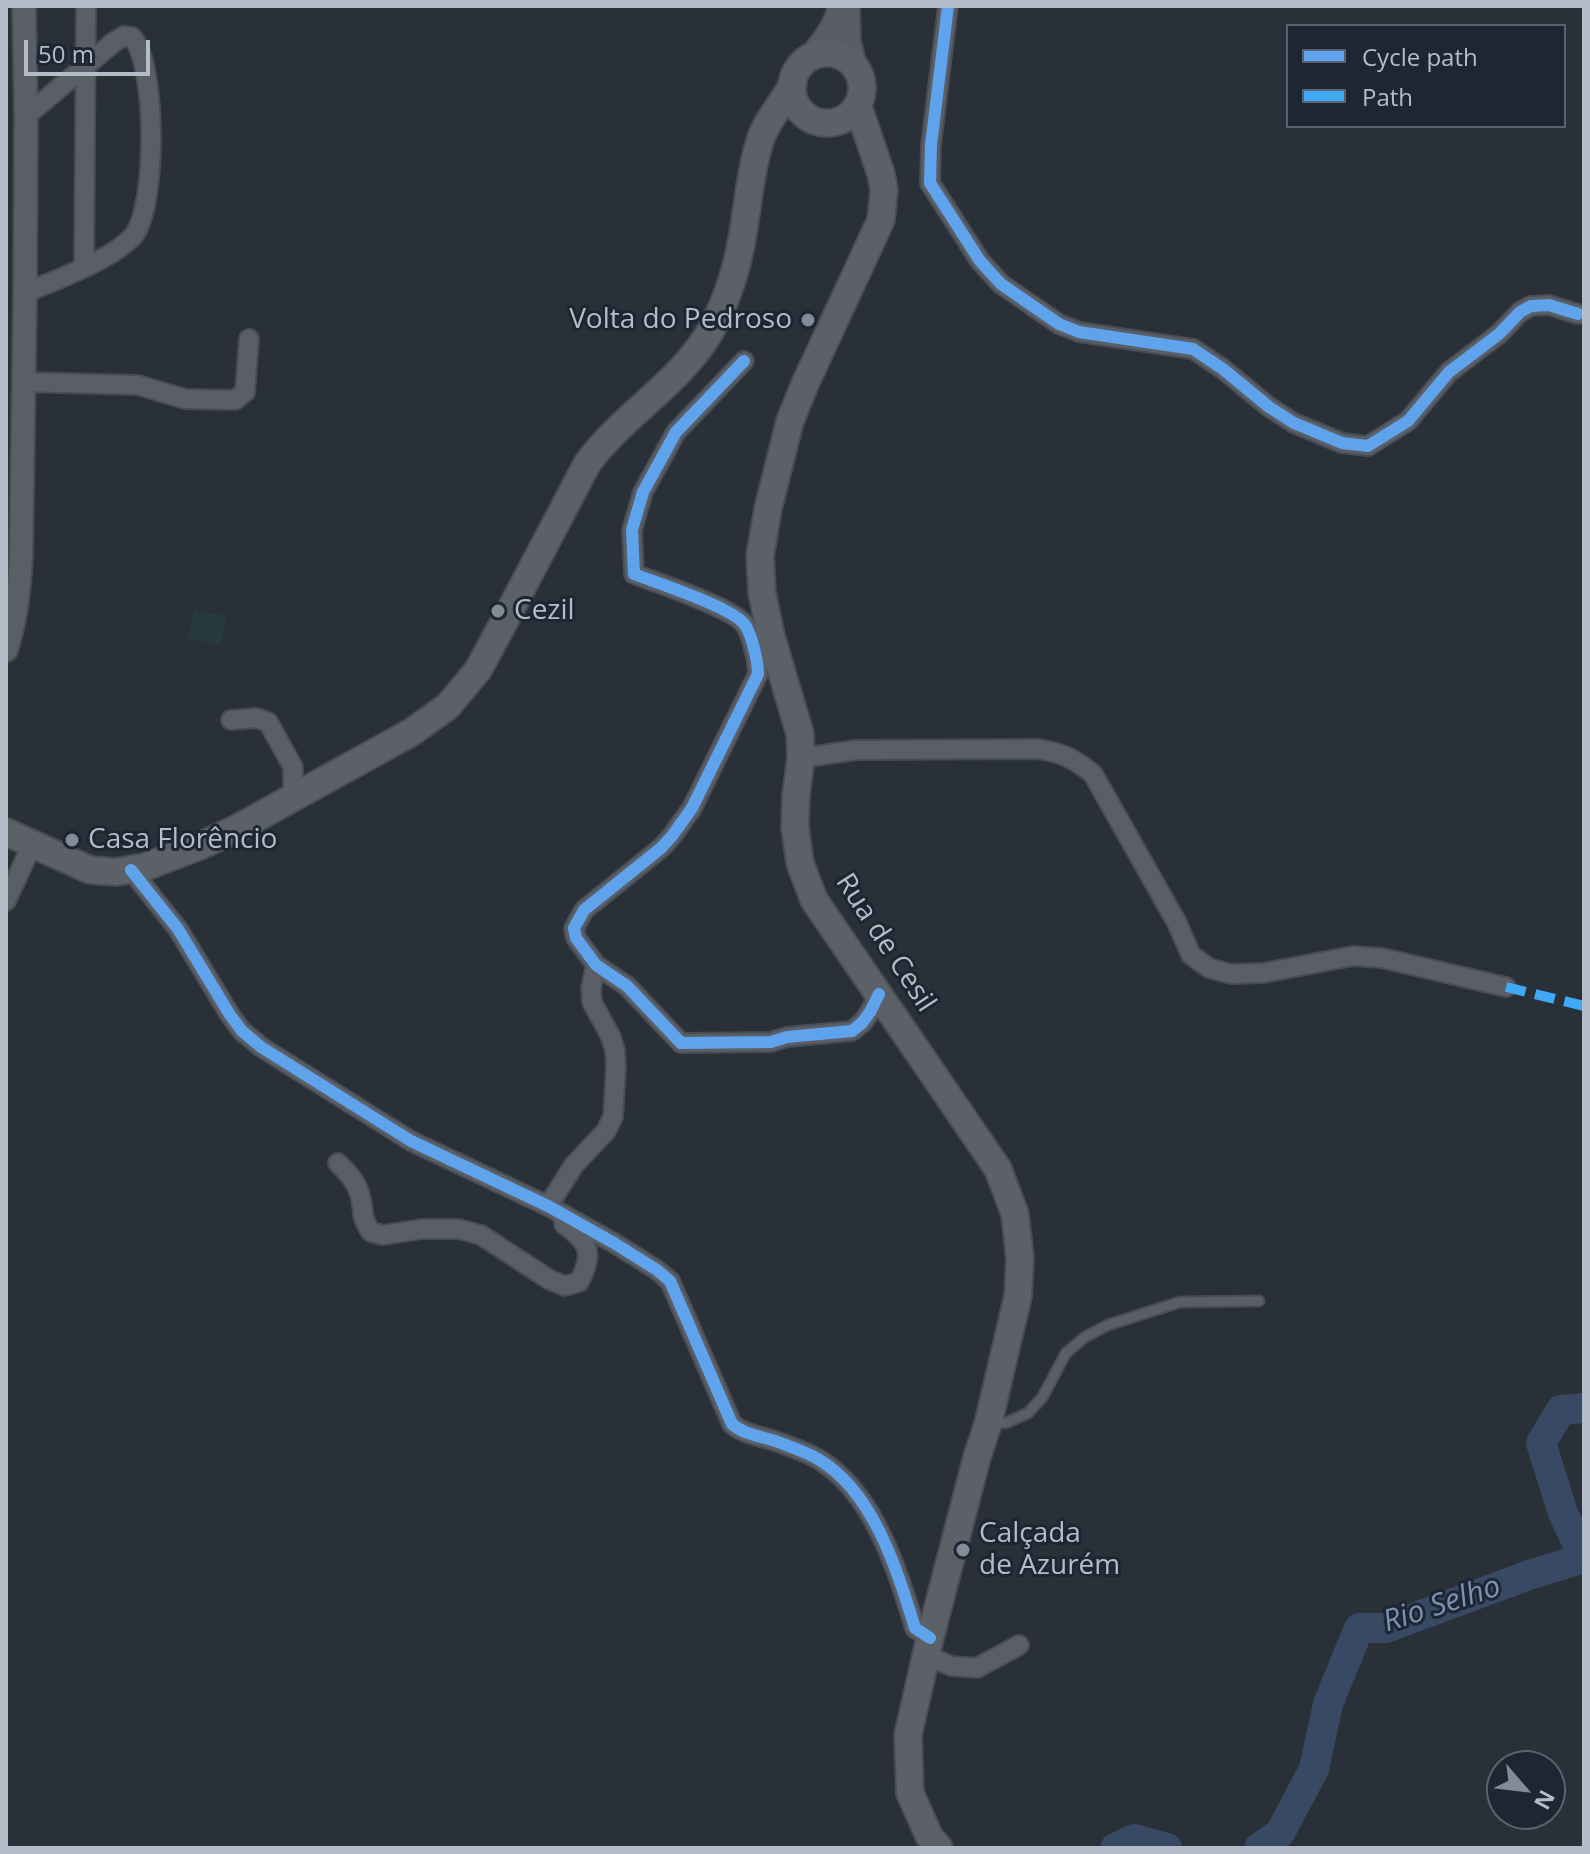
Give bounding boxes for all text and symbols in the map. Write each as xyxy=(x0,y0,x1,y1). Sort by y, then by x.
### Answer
scale bar xyxy=(28,24,154,74)
legend xyxy=(1286,24,1566,128)
text: 50 m xyxy=(38,37,94,70)
text: Cycle path xyxy=(1362,40,1478,73)
text: Path xyxy=(1362,80,1413,113)
place label: Volta do Pedroso xyxy=(569,303,792,337)
marker: Volta do Pedroso xyxy=(799,311,817,329)
place label: Cezil xyxy=(514,594,575,628)
marker: Cezil xyxy=(489,602,507,620)
place label: Casa Florêncio xyxy=(88,823,277,857)
marker: Casa Florêncio xyxy=(63,831,81,849)
street label: Rua de Cesil xyxy=(828,867,942,1019)
place label: Calçada de Azurém xyxy=(979,1517,1120,1583)
marker: Calçada de Azurém xyxy=(954,1541,972,1559)
water label: Rio Selho xyxy=(1379,1569,1505,1641)
north arrow xyxy=(1486,1750,1566,1830)
text: N xyxy=(1528,1785,1563,1815)

